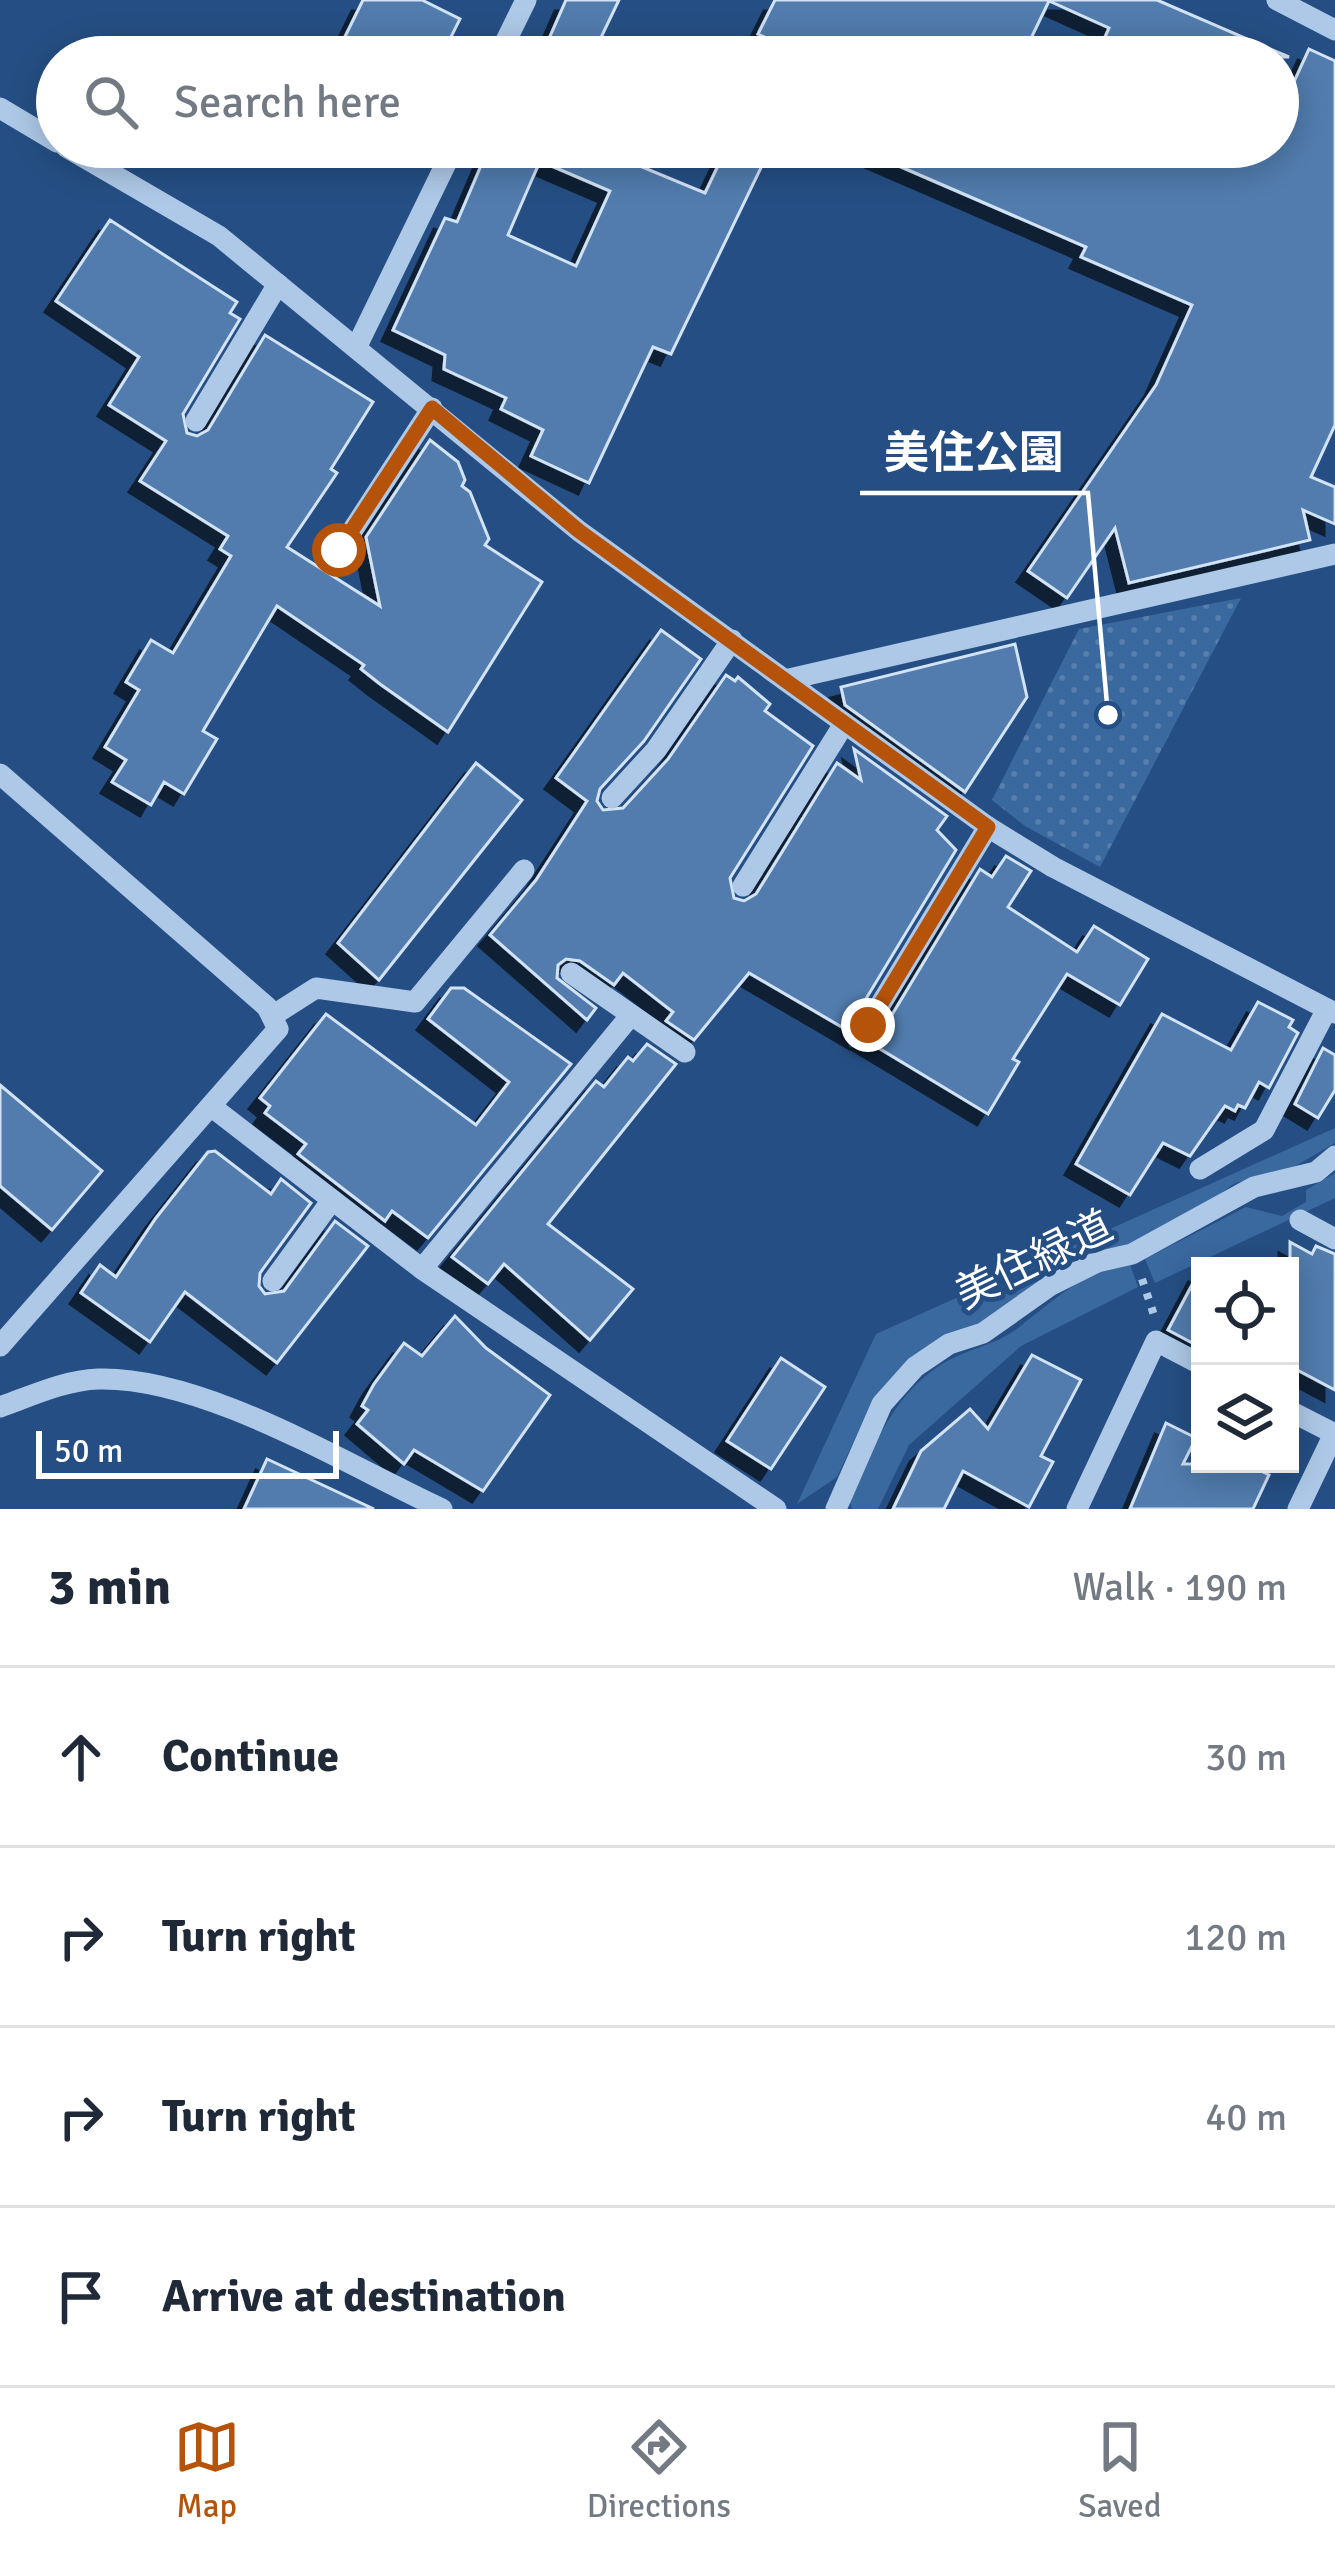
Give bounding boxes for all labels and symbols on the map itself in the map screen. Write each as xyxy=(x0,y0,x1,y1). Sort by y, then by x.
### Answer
callout: 美住公園 xyxy=(860,412,1088,493)
text: 美住公園 xyxy=(884,426,1064,481)
route start xyxy=(312,523,366,577)
route end xyxy=(841,998,895,1052)
street label: 美住緑道 xyxy=(947,1200,1121,1320)
scale bar xyxy=(36,1425,339,1478)

